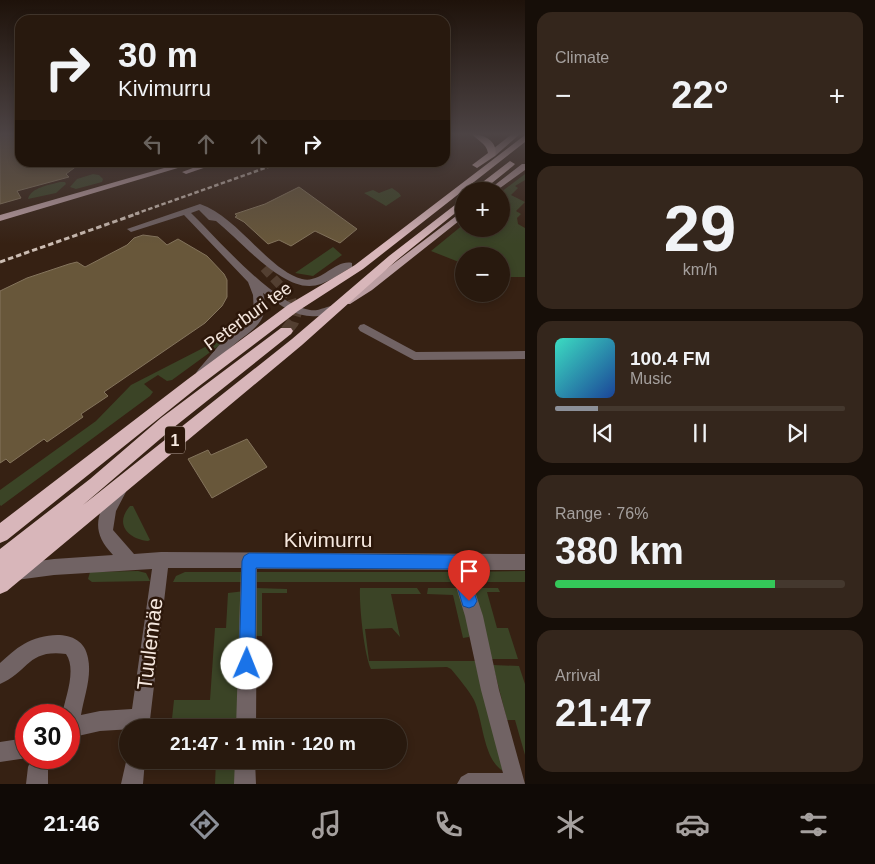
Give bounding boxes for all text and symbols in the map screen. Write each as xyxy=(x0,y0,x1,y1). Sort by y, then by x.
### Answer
icon: right xyxy=(35,35,100,100)
text: 30 m xyxy=(118,35,198,74)
text: Climate xyxy=(555,49,609,66)
text: 22° xyxy=(671,74,729,116)
text: Kivimurru xyxy=(118,76,211,101)
text: − xyxy=(555,80,571,111)
text: + xyxy=(829,80,845,111)
icon: left xyxy=(139,130,167,158)
icon: ahead xyxy=(192,130,220,158)
icon: ahead xyxy=(245,130,273,158)
icon: right xyxy=(298,130,326,158)
map controls xyxy=(455,182,510,302)
button: + xyxy=(455,182,510,237)
text: 29 xyxy=(664,192,736,265)
button: − xyxy=(455,247,510,302)
text: km/h xyxy=(683,261,717,278)
street label: Peterburi tee xyxy=(200,278,296,354)
text: 100.4 FM xyxy=(630,348,710,369)
text: Music xyxy=(630,370,672,387)
icon: previous xyxy=(589,419,617,447)
icon: pause xyxy=(686,419,714,447)
icon: next xyxy=(783,419,811,447)
road number: 1 xyxy=(165,426,185,454)
text: Range · 76% xyxy=(555,505,648,522)
street label: Kivimurru xyxy=(284,528,372,551)
text: 380 km xyxy=(555,530,684,572)
pin xyxy=(448,550,490,601)
icon: arrive xyxy=(455,557,483,585)
street label: Tuulemäe xyxy=(132,597,167,691)
position arrow xyxy=(220,637,272,689)
text: Arrival xyxy=(555,667,600,684)
text: 21:47 xyxy=(555,692,652,734)
speed limit sign: 30 xyxy=(15,704,80,769)
text: 21:47 · 1 min · 120 m xyxy=(170,733,356,754)
icon: directions xyxy=(187,807,222,842)
icon: music xyxy=(309,807,344,842)
icon: phone xyxy=(431,807,466,842)
icon: climate xyxy=(553,807,588,842)
icon: car xyxy=(675,807,710,842)
icon: filters xyxy=(796,807,831,842)
text: 21:46 xyxy=(43,811,100,836)

